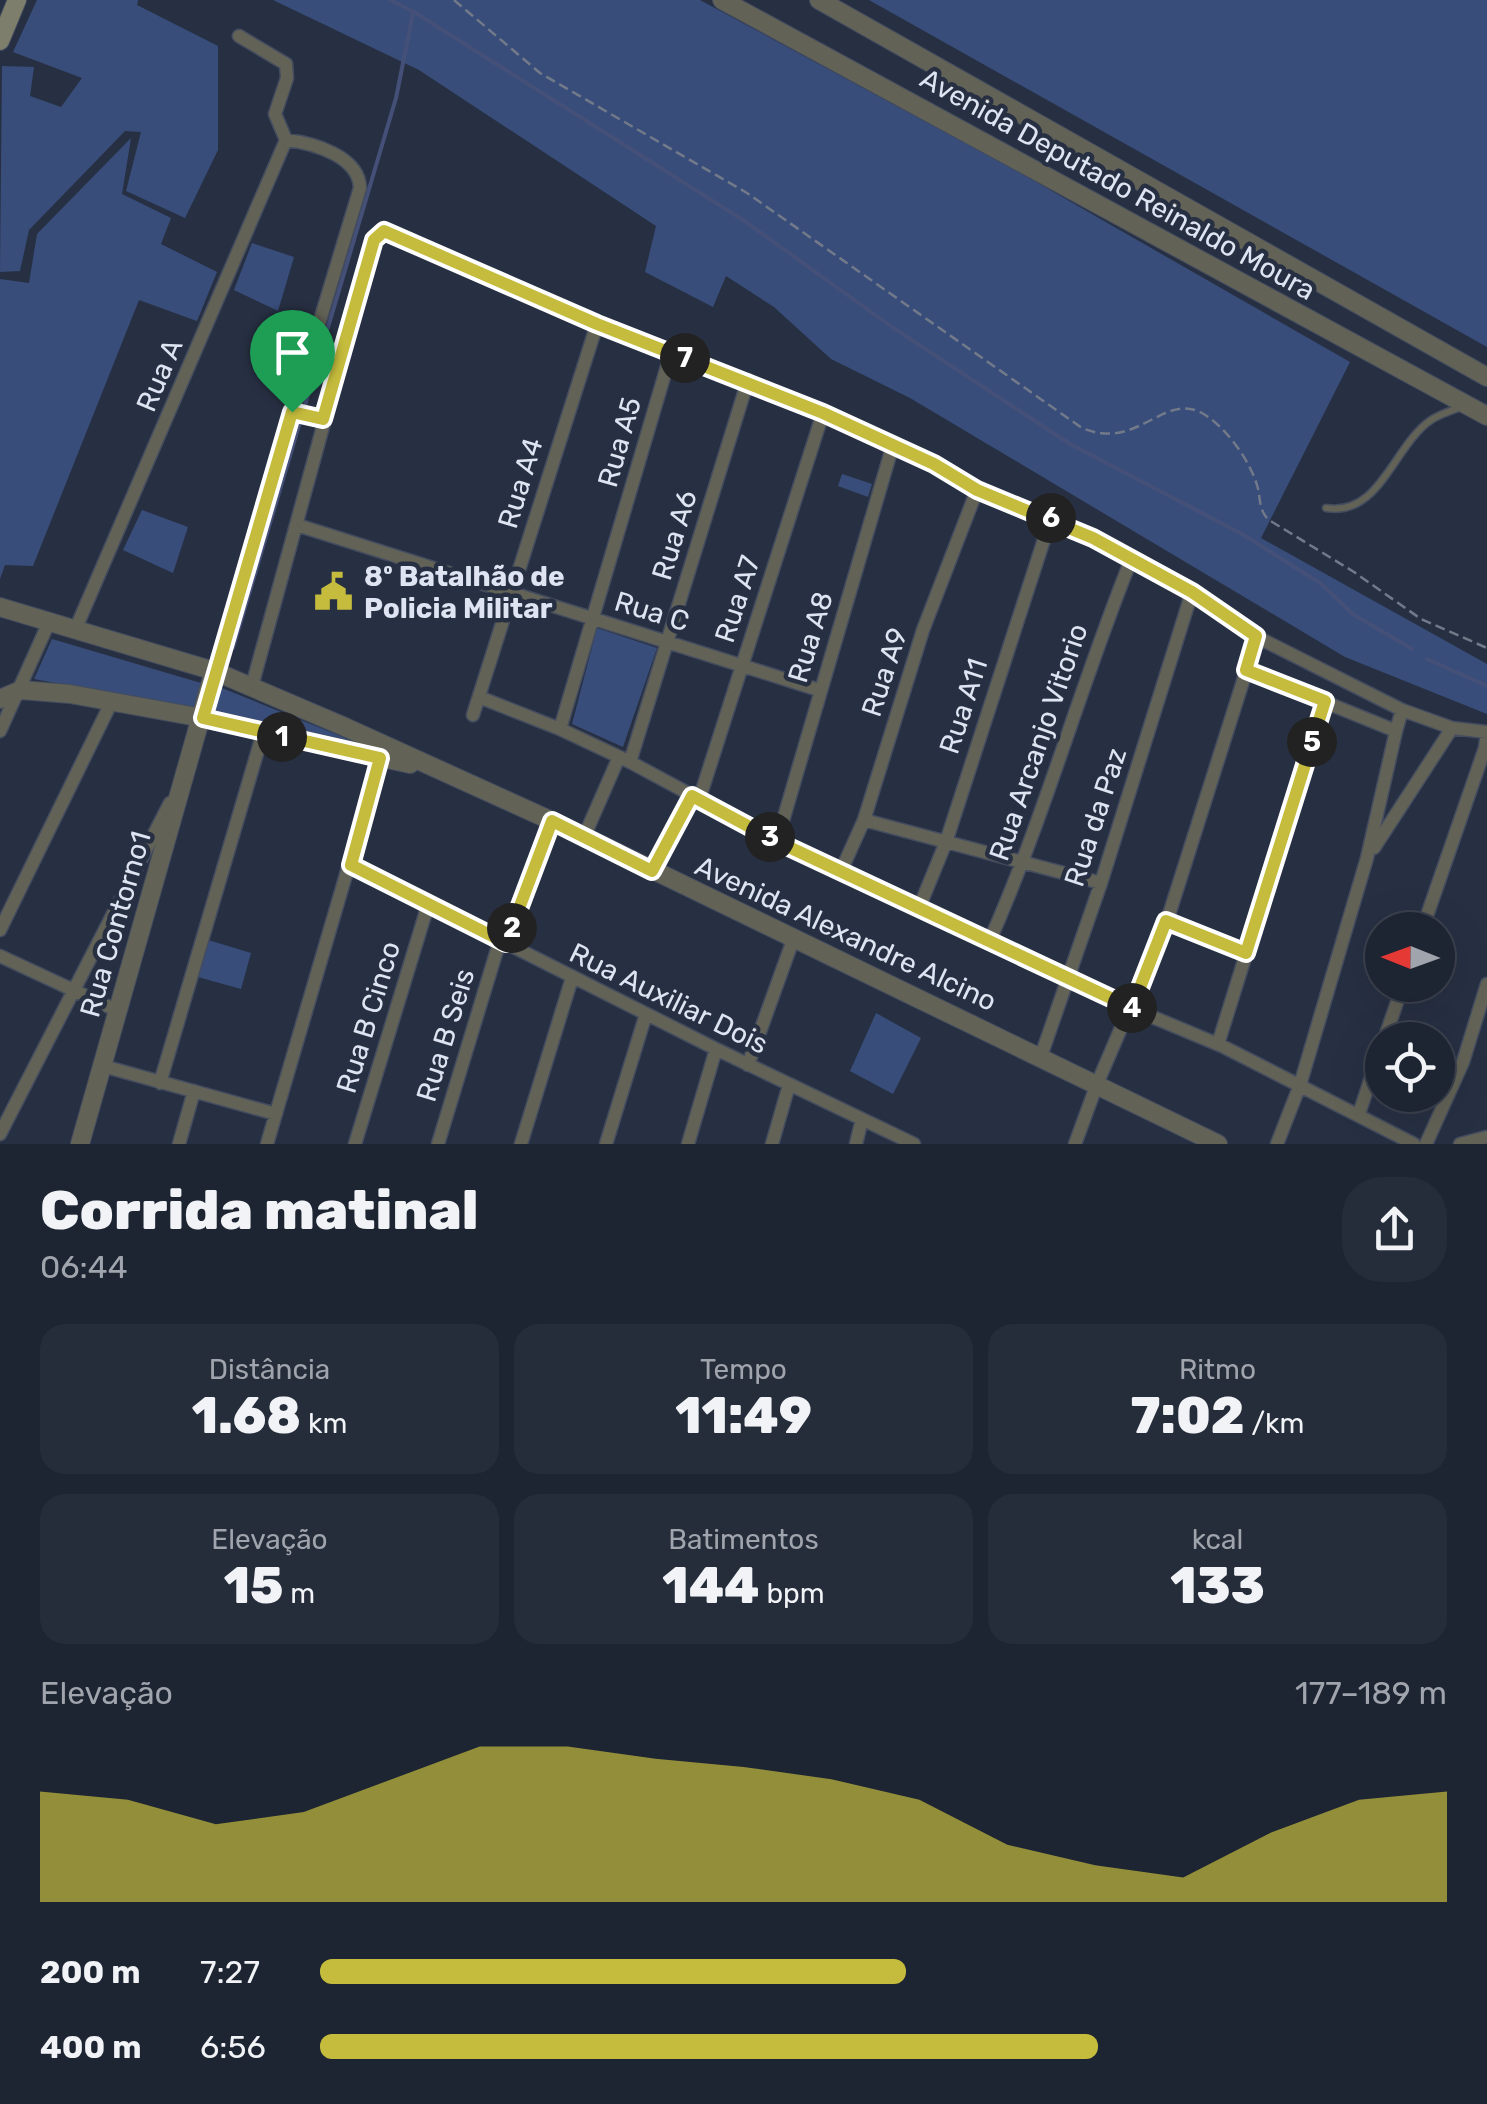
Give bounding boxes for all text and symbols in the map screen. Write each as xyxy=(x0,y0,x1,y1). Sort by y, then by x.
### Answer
street label: Avenida Deputado Reinaldo Moura xyxy=(915,62,1321,307)
pin xyxy=(250,310,335,413)
icon: arrive xyxy=(265,325,320,380)
pin: 7 xyxy=(660,333,710,383)
street label: Rua A xyxy=(130,334,189,416)
text: 7 xyxy=(677,341,693,374)
street label: Rua A5 xyxy=(591,393,648,491)
street label: Rua A4 xyxy=(491,434,550,532)
street label: Rua A6 xyxy=(645,486,704,584)
pin: 6 xyxy=(1026,493,1076,543)
text: 6 xyxy=(1042,501,1060,534)
street label: Rua A7 xyxy=(708,552,767,647)
place label: 8º Batalhão de Policia Militar xyxy=(364,560,565,625)
public building icon: 8º Batalhão de Policia Militar xyxy=(313,571,355,613)
street label: Rua C xyxy=(611,585,693,638)
street label: Rua A8 xyxy=(781,588,840,687)
street label: Rua Arcanjo Vitorio xyxy=(982,619,1095,865)
street label: Rua A9 xyxy=(855,624,914,721)
street label: Rua A11 xyxy=(933,654,994,758)
pin: 1 xyxy=(257,712,307,762)
pin: 5 xyxy=(1287,717,1337,767)
text: 1 xyxy=(275,720,289,753)
text: 5 xyxy=(1303,725,1321,758)
street label: Rua da Paz xyxy=(1058,744,1133,891)
pin: 3 xyxy=(745,812,795,862)
text: 3 xyxy=(761,820,779,853)
street label: Rua Contorno1 xyxy=(73,827,158,1021)
street label: Avenida Alexandre Alcino xyxy=(690,849,1002,1018)
pin: 2 xyxy=(487,903,537,953)
text: 2 xyxy=(503,911,521,944)
north arrow xyxy=(1365,912,1455,1002)
map controls xyxy=(1365,912,1455,1112)
street label: Rua Auxiliar Dois xyxy=(564,936,773,1061)
street label: Rua B Cinco xyxy=(330,937,407,1097)
street label: Rua B Seis xyxy=(410,965,481,1106)
pin: 4 xyxy=(1107,983,1157,1033)
text: 4 xyxy=(1122,991,1142,1024)
button: locate xyxy=(1365,1022,1455,1112)
button: share xyxy=(1342,1177,1447,1282)
text: Corrida matinal xyxy=(40,1178,479,1243)
text: 06:44 xyxy=(40,1248,128,1286)
text: Distância xyxy=(209,1353,330,1386)
text: Tempo xyxy=(700,1353,787,1386)
text: Ritmo xyxy=(1179,1353,1256,1386)
text: 1.68 xyxy=(192,1386,301,1446)
text: 11:49 xyxy=(675,1386,812,1446)
text: 7:02 xyxy=(1131,1386,1245,1446)
text: km xyxy=(301,1407,347,1440)
text: /km xyxy=(1245,1407,1304,1440)
text: Elevação xyxy=(211,1523,328,1556)
text: Batimentos xyxy=(668,1523,819,1556)
text: kcal xyxy=(1192,1523,1243,1556)
text: 15 xyxy=(224,1556,283,1616)
text: 144 xyxy=(662,1556,760,1616)
text: 133 xyxy=(1170,1556,1265,1616)
text: m xyxy=(283,1577,315,1610)
text: bpm xyxy=(760,1577,825,1610)
text: Elevação xyxy=(40,1674,173,1712)
text: 177–189 m xyxy=(1295,1674,1447,1712)
text: 200 m xyxy=(40,1953,140,1991)
text: 7:27 xyxy=(200,1953,260,1991)
text: 400 m xyxy=(40,2028,142,2066)
text: 6:56 xyxy=(200,2028,266,2066)

